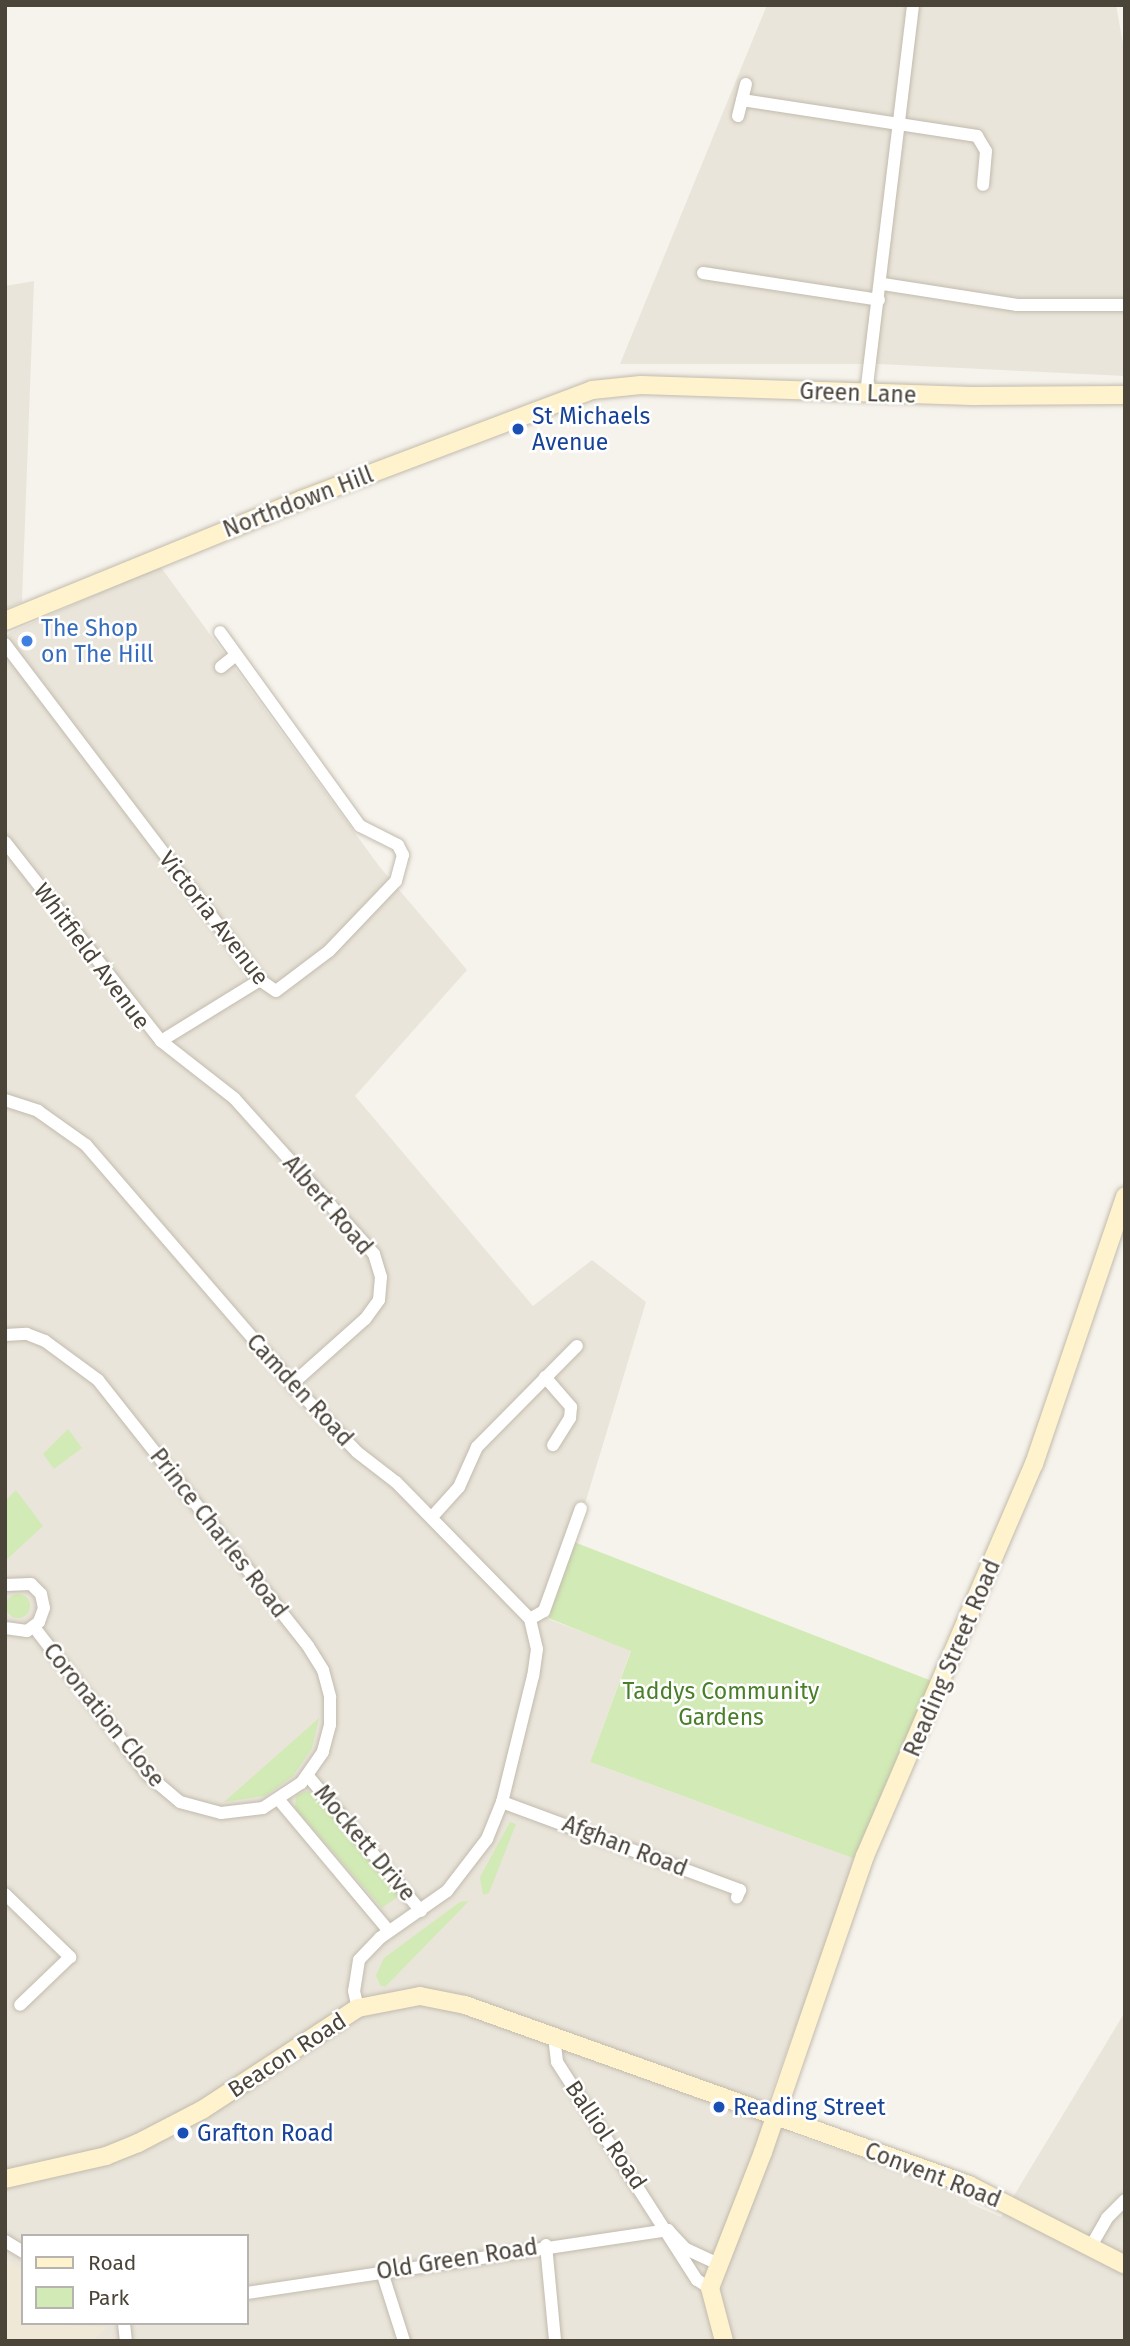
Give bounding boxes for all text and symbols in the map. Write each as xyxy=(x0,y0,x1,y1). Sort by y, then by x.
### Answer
street label: Green Lane xyxy=(799,377,917,409)
place label: St Michaels Avenue xyxy=(532,402,650,456)
marker: St Michaels Avenue xyxy=(510,421,526,437)
street label: Northdown Hill xyxy=(219,461,377,543)
place label: The Shop on The Hill xyxy=(41,614,154,668)
marker: The Shop on The Hill xyxy=(19,633,35,649)
street label: Victoria Avenue xyxy=(153,846,275,990)
street label: Whitfield Avenue xyxy=(28,877,156,1035)
street label: Albert Road xyxy=(277,1150,379,1260)
street label: Camden Road xyxy=(241,1328,359,1452)
street label: Prince Charles Road xyxy=(144,1443,294,1623)
street label: Reading Street Road xyxy=(898,1555,1006,1761)
street label: Coronation Close xyxy=(38,1637,170,1793)
park label: Taddys Community Gardens xyxy=(623,1677,819,1731)
street label: Mockett Drive xyxy=(308,1779,422,1907)
street label: Afghan Road xyxy=(559,1810,691,1882)
street label: Beacon Road xyxy=(223,2007,351,2103)
street label: Balliol Road xyxy=(559,2075,653,2195)
place label: Reading Street xyxy=(733,2093,886,2121)
marker: Reading Street xyxy=(711,2099,727,2115)
place label: Grafton Road xyxy=(197,2119,334,2147)
marker: Grafton Road xyxy=(175,2125,191,2141)
street label: Convent Road xyxy=(861,2136,1005,2214)
street label: Old Green Road xyxy=(374,2233,540,2285)
legend xyxy=(21,2234,248,2325)
text: Road xyxy=(88,2250,136,2276)
text: Park xyxy=(88,2285,129,2311)

